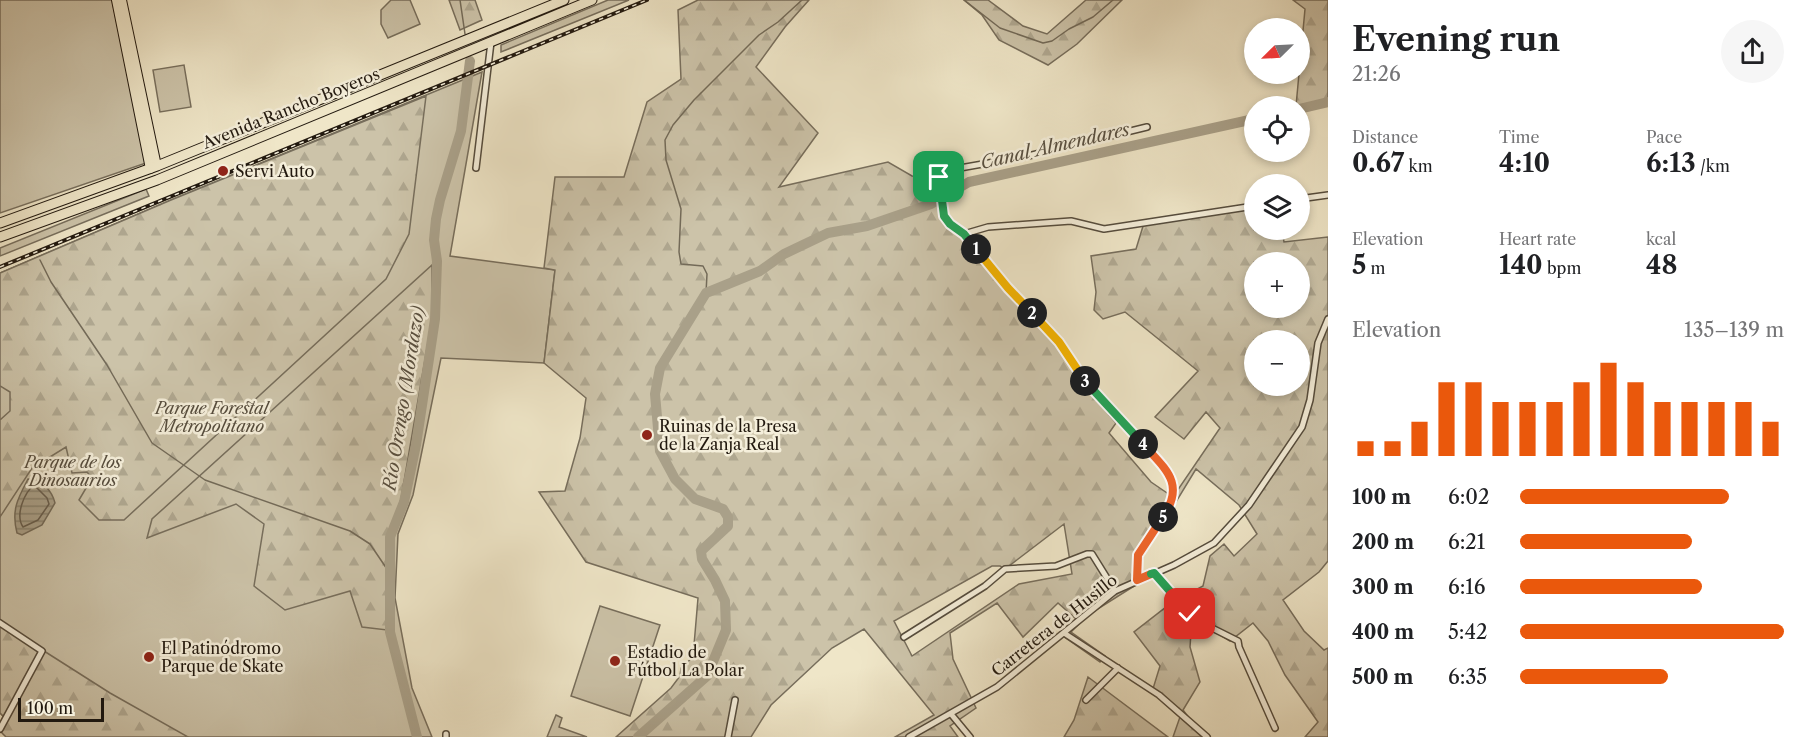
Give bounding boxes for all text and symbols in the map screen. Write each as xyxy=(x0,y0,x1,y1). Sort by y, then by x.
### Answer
north arrow xyxy=(1244,18,1310,84)
map controls xyxy=(1244,18,1310,396)
text: Evening run xyxy=(1352,19,1560,60)
button: share xyxy=(1721,20,1784,83)
text: 21:26 xyxy=(1352,62,1401,86)
street label: Avenida Rancho Boyeros xyxy=(199,63,382,153)
button: locate xyxy=(1244,96,1310,162)
water label: Canal Almendares xyxy=(978,118,1132,174)
text: Distance xyxy=(1352,127,1418,147)
text: Time xyxy=(1499,127,1539,147)
text: Pace xyxy=(1646,127,1682,147)
text: 0.67 xyxy=(1352,147,1404,179)
text: 4:10 xyxy=(1499,147,1550,179)
text: 6:13 xyxy=(1646,147,1696,179)
pin xyxy=(913,151,964,202)
text: km xyxy=(1404,156,1433,176)
text: /km xyxy=(1696,156,1730,176)
icon: arrive xyxy=(922,160,955,193)
place label: Servi Auto xyxy=(235,161,315,181)
marker: Servi Auto xyxy=(216,164,230,178)
button: layers xyxy=(1244,174,1310,240)
text: Elevation xyxy=(1352,229,1423,249)
text: Heart rate xyxy=(1499,229,1576,249)
text: kcal xyxy=(1646,229,1676,249)
pin: 1 xyxy=(961,234,991,264)
text: 1 xyxy=(972,239,980,259)
text: 5 xyxy=(1352,249,1366,281)
text: 140 xyxy=(1499,249,1543,281)
text: 48 xyxy=(1646,249,1677,281)
button: + xyxy=(1244,252,1310,318)
text: m xyxy=(1366,258,1386,278)
text: bpm xyxy=(1543,258,1581,278)
pin: 2 xyxy=(1017,298,1047,328)
text: 2 xyxy=(1027,303,1037,323)
water label: Río Orengo (Mordazo) xyxy=(378,304,430,494)
text: Elevation xyxy=(1352,318,1441,342)
text: 135–139 m xyxy=(1684,318,1784,342)
button: − xyxy=(1244,330,1310,396)
pin: 3 xyxy=(1070,366,1100,396)
text: 3 xyxy=(1080,371,1090,391)
park label: Parque Forestal Metropolitano xyxy=(153,398,271,436)
place label: Ruinas de la Presa de la Zanja Real xyxy=(659,416,797,454)
marker: Ruinas de la Presa de la Zanja Real xyxy=(640,428,654,442)
pin: 4 xyxy=(1128,429,1158,459)
text: 4 xyxy=(1138,434,1148,454)
park label: Parque de los Dinosaurios xyxy=(22,452,122,490)
text: 100 m xyxy=(1352,485,1411,509)
text: 6:02 xyxy=(1448,485,1490,509)
pin: 5 xyxy=(1148,502,1178,532)
text: 5 xyxy=(1159,507,1167,527)
text: 200 m xyxy=(1352,530,1414,554)
text: 6:21 xyxy=(1448,530,1485,554)
street label: Carretera de Husillo xyxy=(987,570,1121,680)
text: 300 m xyxy=(1352,575,1414,599)
text: 6:16 xyxy=(1448,575,1485,599)
pin xyxy=(1164,588,1215,639)
icon: check xyxy=(1173,597,1206,630)
text: 400 m xyxy=(1352,620,1414,644)
text: 5:42 xyxy=(1448,620,1488,644)
place label: El Patinódromo Parque de Skate xyxy=(161,638,284,676)
place label: Estadio de Fútbol La Polar xyxy=(627,642,744,680)
marker: El Patinódromo Parque de Skate xyxy=(142,650,156,664)
marker: Estadio de Fútbol La Polar xyxy=(608,654,622,668)
text: 500 m xyxy=(1352,665,1413,689)
text: 6:35 xyxy=(1448,665,1487,689)
scale bar xyxy=(18,695,104,722)
text: 100 m xyxy=(27,698,73,718)

